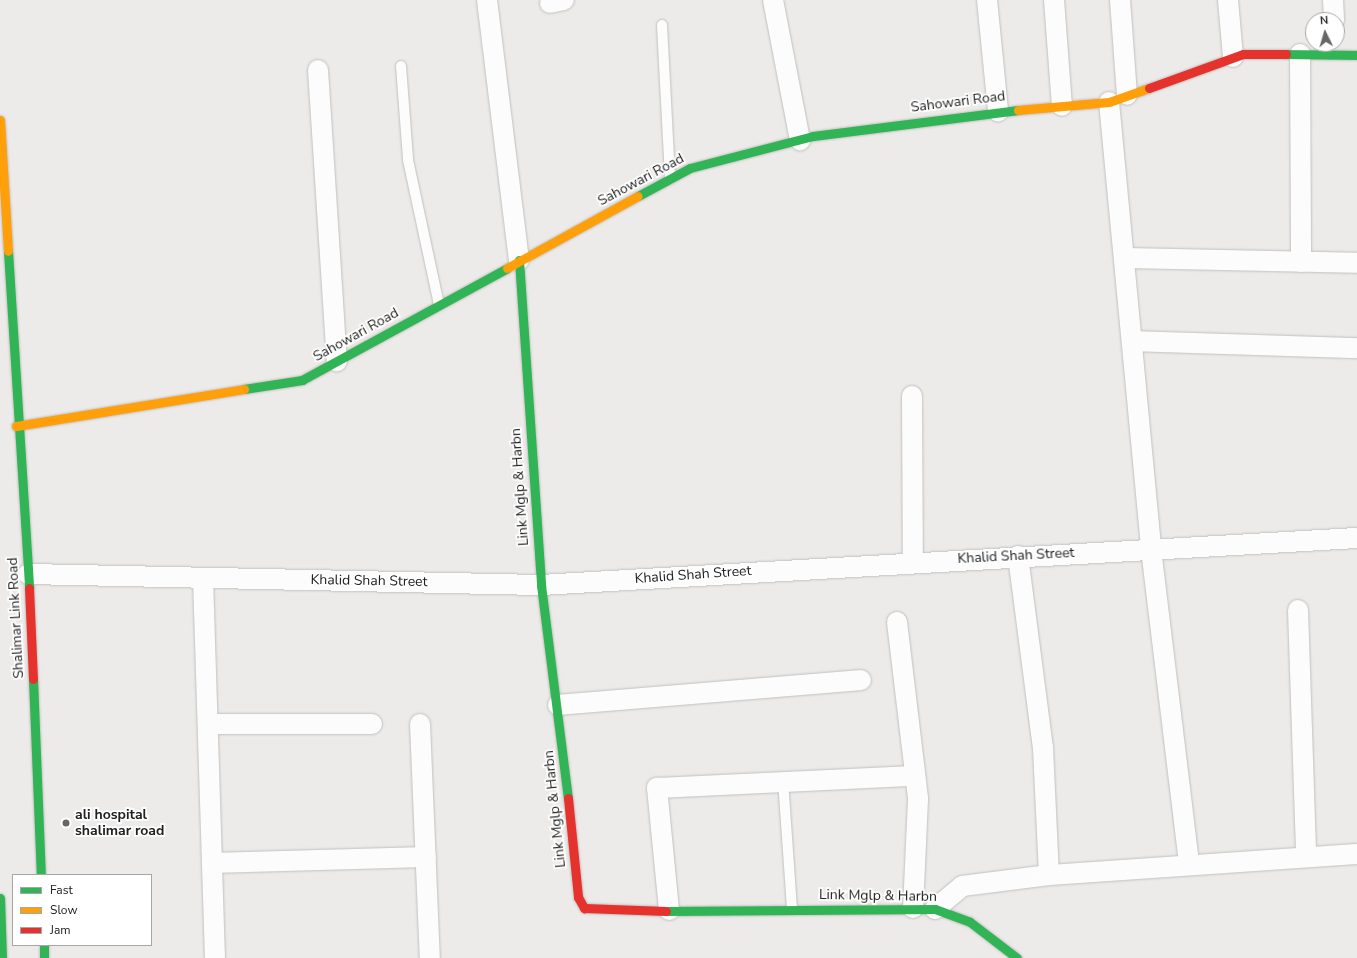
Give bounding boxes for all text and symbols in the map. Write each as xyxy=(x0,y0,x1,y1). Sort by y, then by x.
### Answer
north arrow xyxy=(1305,12,1345,52)
text: N xyxy=(1319,13,1329,28)
street label: Sahowari Road xyxy=(910,88,1006,116)
street label: Sahowari Road xyxy=(595,150,687,210)
street label: Sahowari Road xyxy=(310,305,402,365)
street label: Link Mglp & Harbn xyxy=(508,428,532,546)
street label: Khalid Shah Street xyxy=(957,545,1075,567)
street label: Shalimar Link Road xyxy=(4,557,28,679)
street label: Khalid Shah Street xyxy=(634,563,752,587)
street label: Khalid Shah Street xyxy=(310,572,428,590)
street label: Link Mglp & Harbn xyxy=(540,749,570,869)
place label: ali hospital shalimar road xyxy=(75,807,164,840)
marker: ali hospital shalimar road xyxy=(60,817,72,829)
legend xyxy=(12,874,152,946)
text: Fast xyxy=(50,882,73,898)
street label: Link Mglp & Harbn xyxy=(819,887,937,905)
text: Slow xyxy=(50,902,78,918)
text: Jam xyxy=(50,922,71,938)

